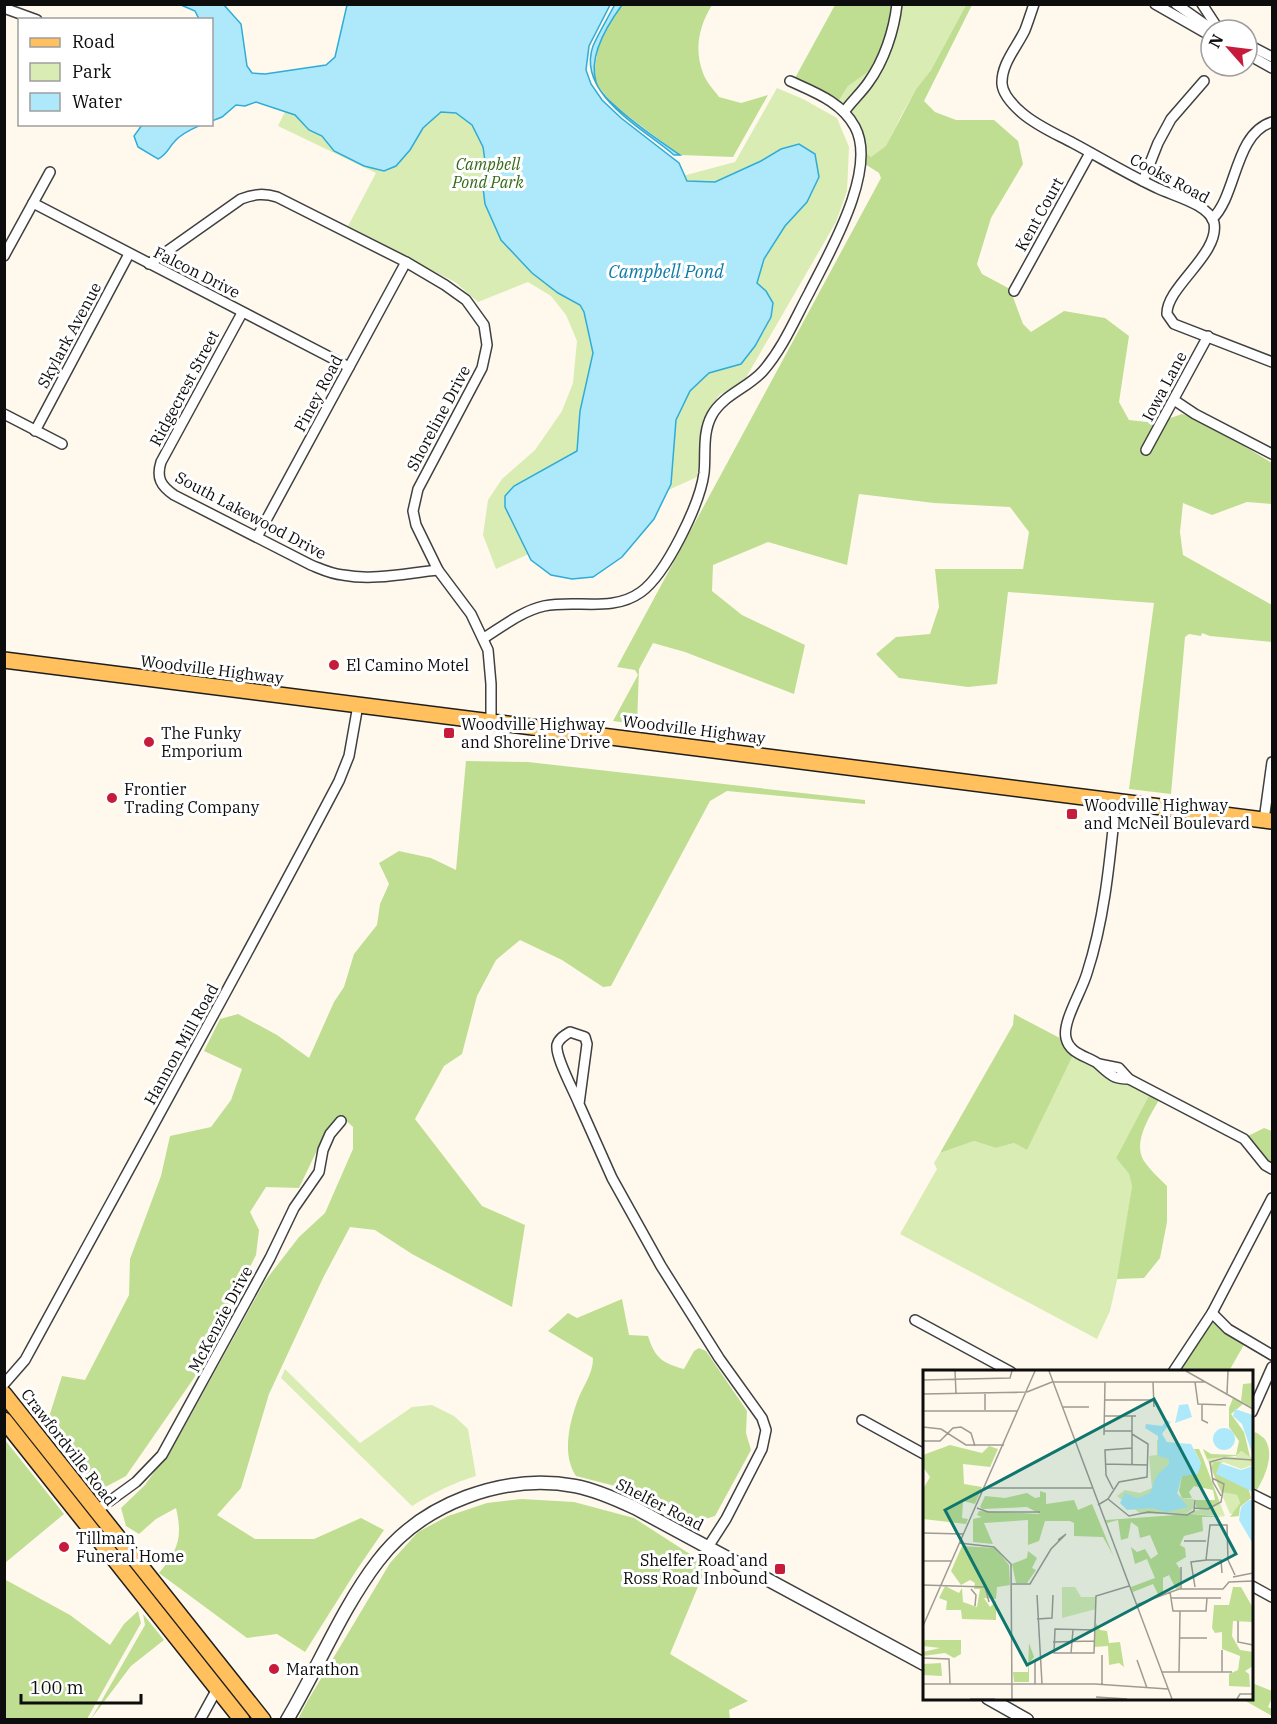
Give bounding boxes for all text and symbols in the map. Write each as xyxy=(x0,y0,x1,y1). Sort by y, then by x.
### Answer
legend xyxy=(18,18,213,126)
north arrow xyxy=(1199,18,1259,78)
text: Road xyxy=(72,30,115,53)
text: N xyxy=(1204,31,1228,51)
text: Park xyxy=(72,60,112,83)
text: Water xyxy=(72,90,122,113)
street label: Cooks Road xyxy=(1127,149,1214,207)
park label: Campbell Pond Park xyxy=(451,154,524,192)
street label: Kent Court xyxy=(1011,173,1068,254)
street label: Falcon Drive xyxy=(150,242,244,302)
water label: Campbell Pond xyxy=(608,260,724,283)
street label: Skylark Avenue xyxy=(33,279,105,391)
street label: Ridgecrest Street xyxy=(145,326,223,449)
street label: Iowa Lane xyxy=(1137,348,1191,424)
street label: Piney Road xyxy=(289,351,347,435)
street label: Shoreline Drive xyxy=(402,362,474,474)
street label: South Lakewood Drive xyxy=(172,467,330,563)
street label: Woodville Highway xyxy=(139,650,285,688)
place label: El Camino Motel xyxy=(346,655,469,675)
marker: El Camino Motel xyxy=(327,658,341,672)
street label: Woodville Highway xyxy=(621,710,767,748)
place label: Woodville Highway and Shoreline Drive xyxy=(461,714,610,752)
place label: The Funky Emporium xyxy=(161,723,243,761)
marker: Woodville Highway and Shoreline Drive xyxy=(442,726,456,740)
marker: The Funky Emporium xyxy=(142,735,156,749)
place label: Frontier Trading Company xyxy=(124,779,260,817)
marker: Frontier Trading Company xyxy=(105,791,119,805)
place label: Woodville Highway and McNeil Boulevard xyxy=(1084,795,1250,833)
marker: Woodville Highway and McNeil Boulevard xyxy=(1065,807,1079,821)
street label: Hannon Mill Road xyxy=(139,980,223,1108)
street label: McKenzie Drive xyxy=(184,1262,256,1376)
inset map xyxy=(923,1370,1253,1700)
street label: Crawfordville Road xyxy=(17,1384,121,1510)
street label: Shelfer Road xyxy=(613,1473,707,1535)
place label: Tillman Funeral Home xyxy=(76,1528,184,1566)
marker: Tillman Funeral Home xyxy=(57,1540,71,1554)
place label: Shelfer Road and Ross Road Inbound xyxy=(623,1550,768,1588)
marker: Shelfer Road and Ross Road Inbound xyxy=(773,1562,787,1576)
place label: Marathon xyxy=(286,1659,359,1679)
marker: Marathon xyxy=(267,1662,281,1676)
scale bar xyxy=(21,1667,141,1705)
text: 100 m xyxy=(30,1676,84,1699)

